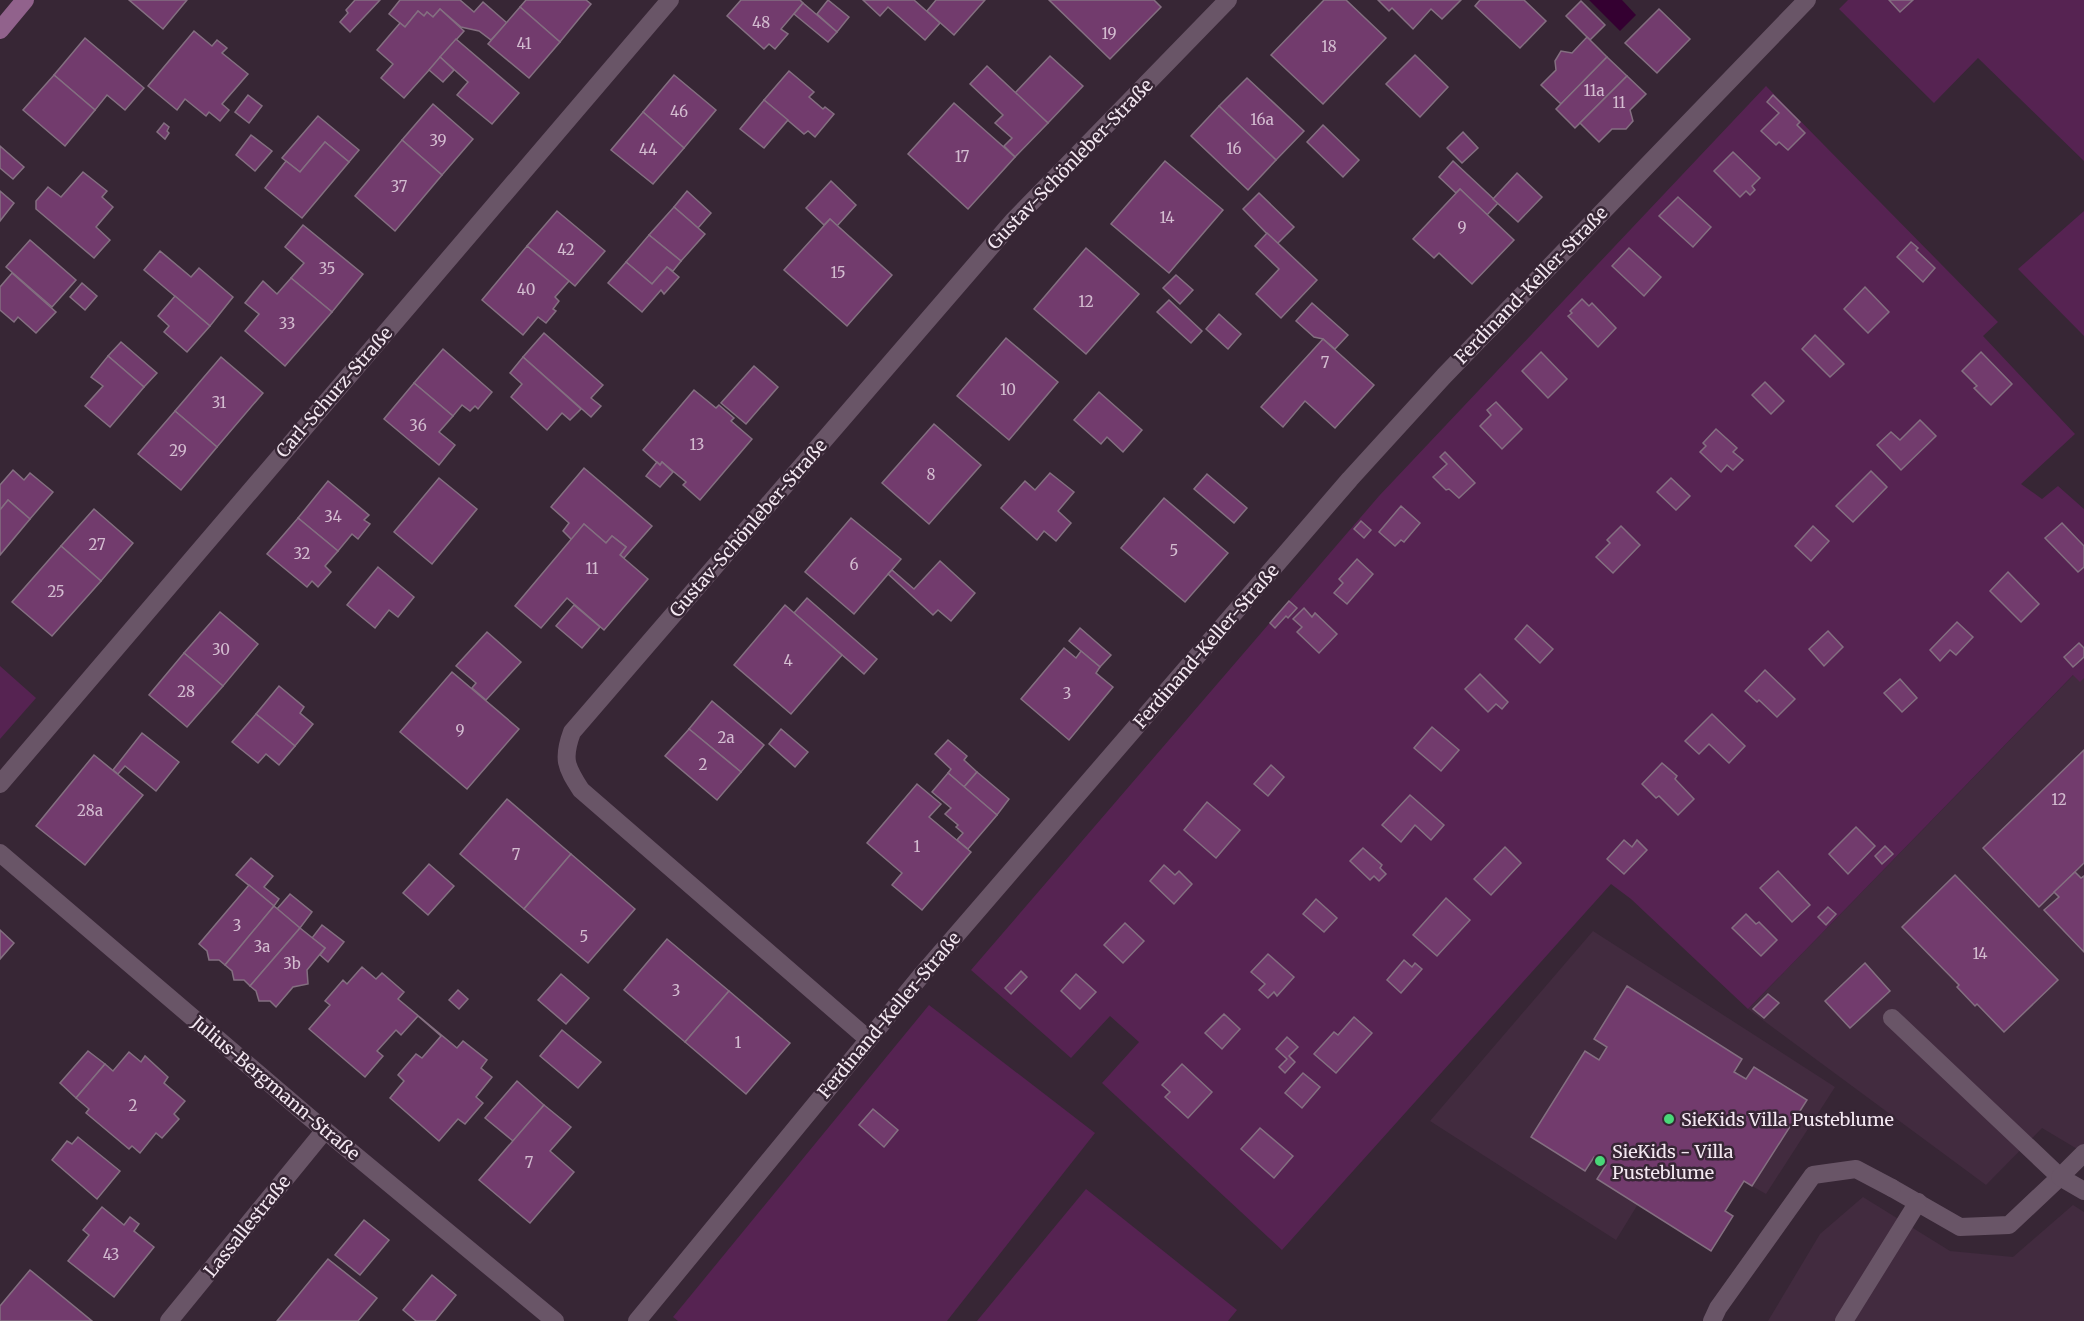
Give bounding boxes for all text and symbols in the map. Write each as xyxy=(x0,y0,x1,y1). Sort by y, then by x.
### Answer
house number: 48 xyxy=(752,13,770,32)
house number: 19 xyxy=(1101,24,1117,43)
house number: 41 xyxy=(517,34,532,53)
house number: 18 xyxy=(1321,37,1337,56)
street label: Gustav-Schönleber-Straße xyxy=(982,74,1158,254)
house number: 11a xyxy=(1583,81,1605,100)
house number: 11 xyxy=(1612,93,1626,112)
house number: 46 xyxy=(670,102,688,121)
house number: 16a xyxy=(1250,110,1274,129)
house number: 39 xyxy=(429,131,447,150)
house number: 16 xyxy=(1226,139,1242,158)
house number: 44 xyxy=(639,140,657,159)
house number: 17 xyxy=(955,147,970,166)
house number: 37 xyxy=(391,177,408,196)
street label: Ferdinand-Keller-Straße xyxy=(1450,201,1612,369)
house number: 14 xyxy=(1159,208,1175,227)
house number: 9 xyxy=(1457,218,1467,237)
house number: 42 xyxy=(557,240,575,259)
house number: 35 xyxy=(319,259,335,278)
house number: 15 xyxy=(830,263,846,282)
house number: 40 xyxy=(517,280,535,299)
house number: 12 xyxy=(1078,292,1094,311)
house number: 33 xyxy=(279,314,295,333)
street label: Carl-Schurz-Straße xyxy=(271,322,397,462)
house number: 7 xyxy=(1321,353,1330,372)
house number: 10 xyxy=(1000,380,1016,399)
house number: 31 xyxy=(212,393,227,412)
house number: 36 xyxy=(409,416,427,435)
street label: Gustav-Schönleber-Straße xyxy=(664,434,832,622)
house number: 13 xyxy=(690,435,704,454)
house number: 29 xyxy=(169,441,187,460)
house number: 8 xyxy=(927,465,936,484)
house number: 34 xyxy=(324,507,342,526)
house number: 27 xyxy=(89,535,106,554)
house number: 5 xyxy=(1170,541,1178,560)
house number: 32 xyxy=(293,544,311,563)
house number: 6 xyxy=(849,555,859,574)
house number: 11 xyxy=(585,559,599,578)
street label: Ferdinand-Keller-Straße xyxy=(1128,559,1284,733)
house number: 25 xyxy=(47,582,65,601)
house number: 30 xyxy=(212,640,230,659)
house number: 4 xyxy=(783,651,793,670)
house number: 28 xyxy=(177,682,195,701)
house number: 3 xyxy=(1063,684,1071,703)
house number: 9 xyxy=(455,721,465,740)
house number: 2a xyxy=(717,728,735,747)
house number: 2 xyxy=(699,755,708,774)
house number: 12 xyxy=(2051,790,2067,809)
house number: 28a xyxy=(77,801,103,820)
house number: 1 xyxy=(914,837,921,856)
house number: 7 xyxy=(512,845,521,864)
house number: 3 xyxy=(233,916,241,935)
house number: 5 xyxy=(580,927,588,946)
street label: Ferdinand-Keller-Straße xyxy=(813,927,965,1103)
house number: 3a xyxy=(254,937,270,956)
house number: 14 xyxy=(1972,944,1988,963)
house number: 3b xyxy=(283,954,301,973)
house number: 3 xyxy=(672,981,680,1000)
street label: Julius-Bergmann-Straße xyxy=(186,1010,365,1165)
house number: 1 xyxy=(735,1033,742,1052)
house number: 2 xyxy=(129,1096,138,1115)
place label: SieKids Villa Pusteblume xyxy=(1681,1108,1894,1131)
marker: SieKids Villa Pusteblume xyxy=(1662,1112,1676,1126)
place label: SieKids - Villa Pusteblume xyxy=(1612,1140,1734,1184)
house number: 7 xyxy=(525,1153,534,1172)
marker: SieKids - Villa Pusteblume xyxy=(1593,1154,1607,1168)
street label: Lassallestraße xyxy=(199,1170,295,1282)
house number: 43 xyxy=(103,1245,119,1264)

